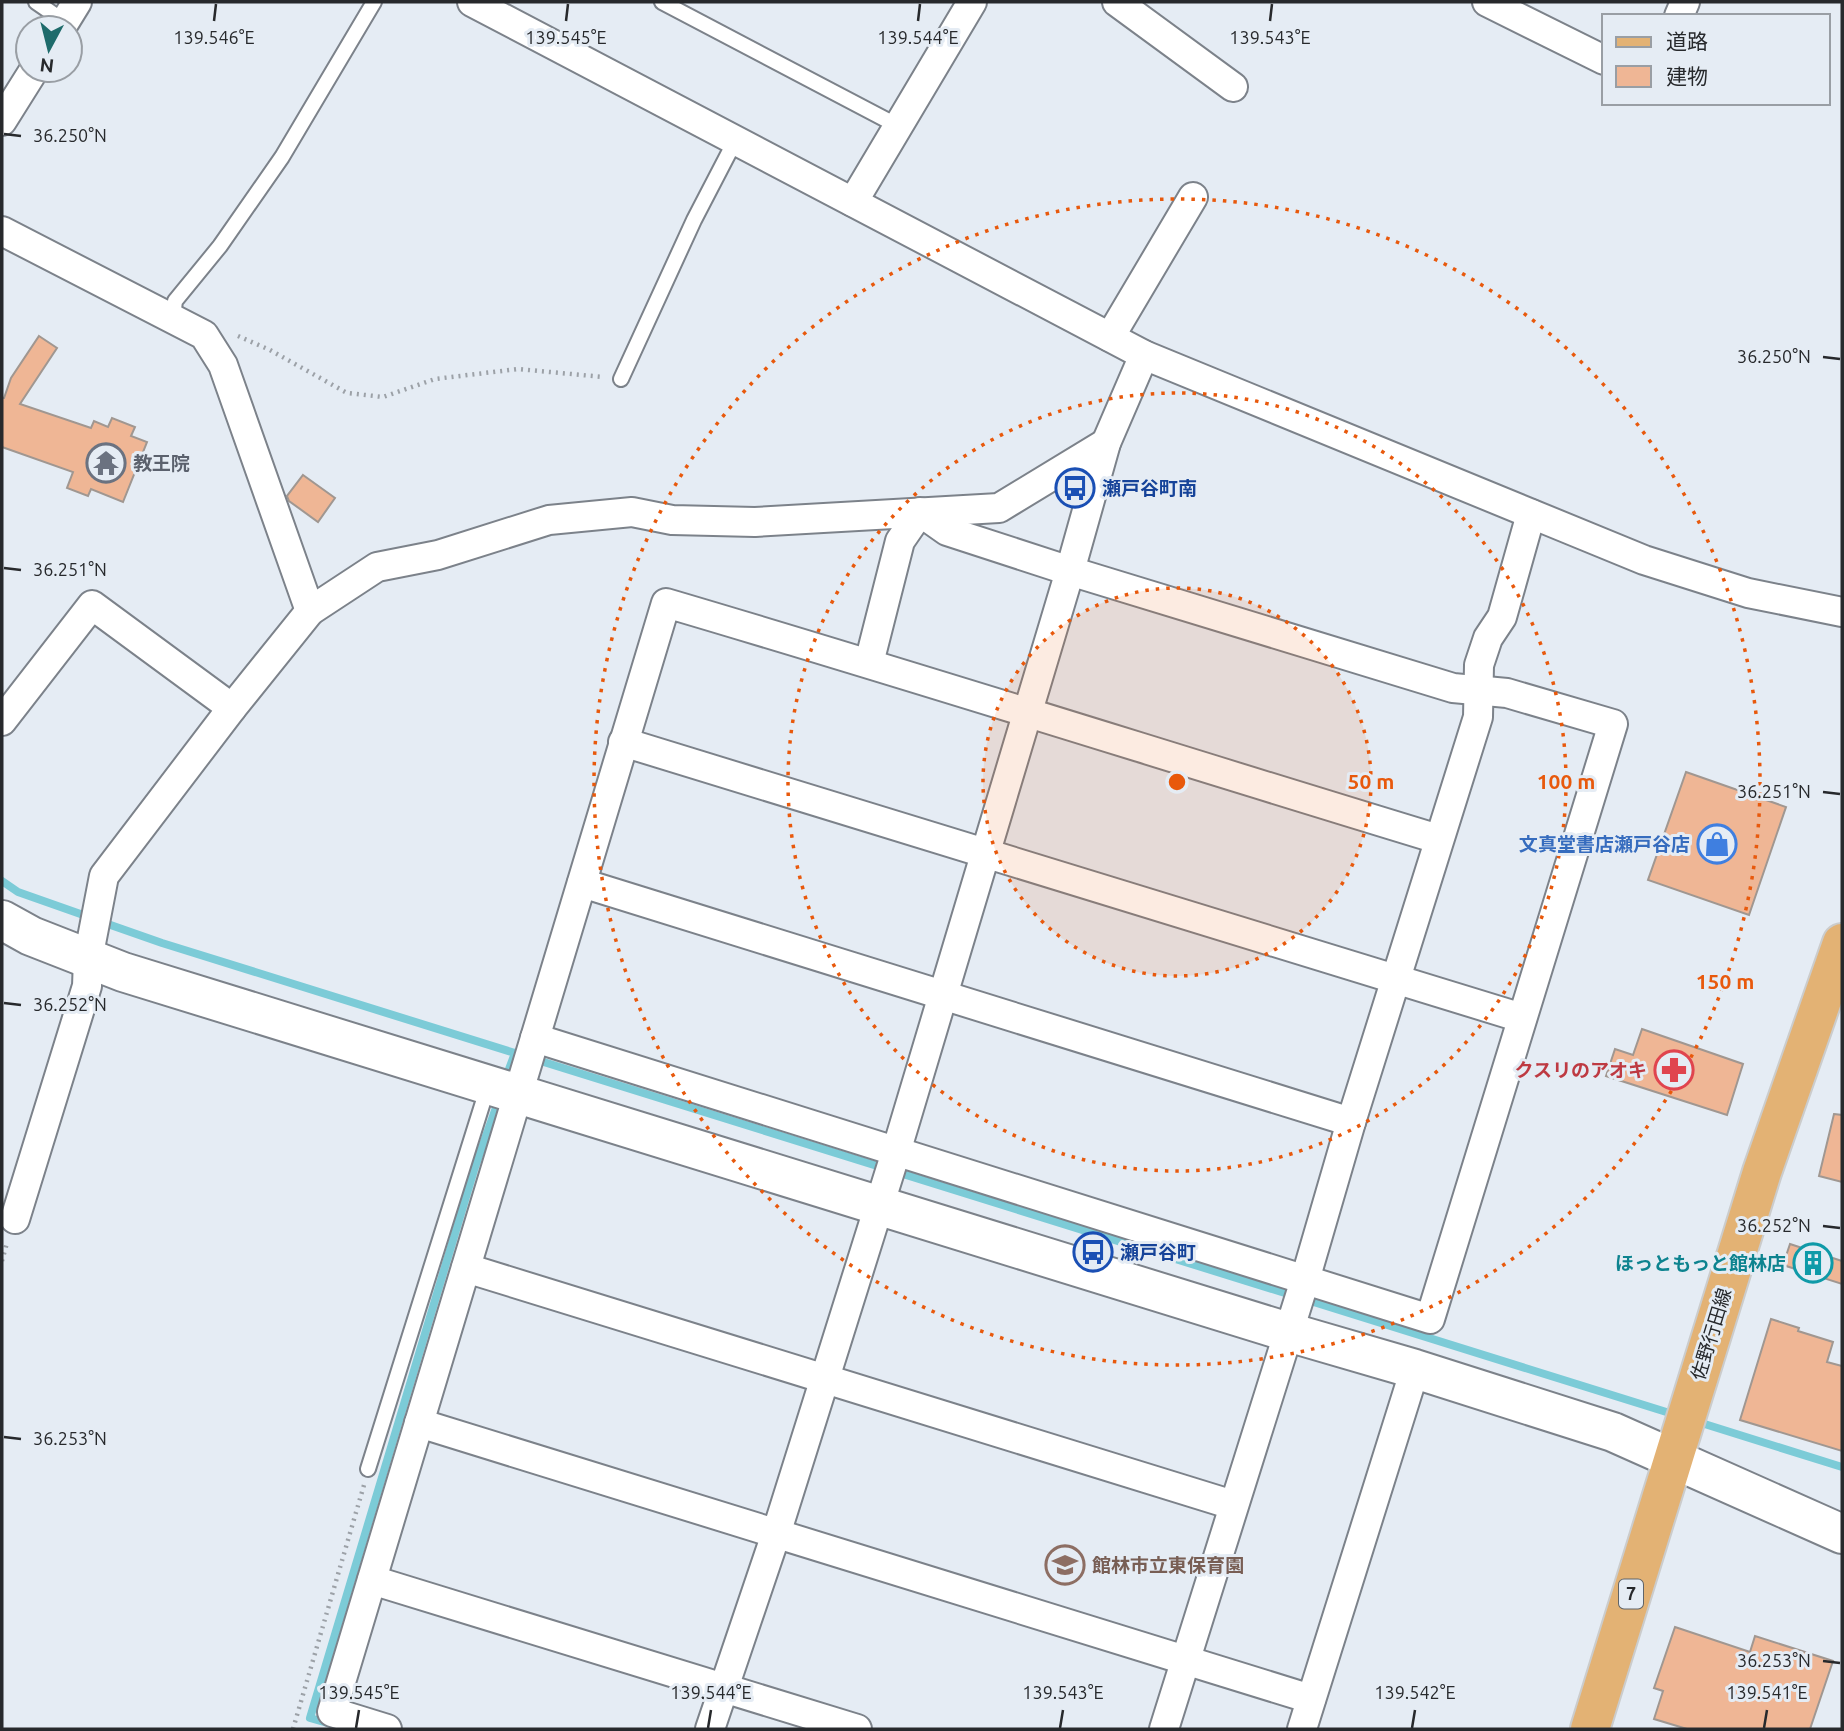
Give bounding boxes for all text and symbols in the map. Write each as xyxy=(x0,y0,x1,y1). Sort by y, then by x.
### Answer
north arrow xyxy=(14,14,84,84)
legend xyxy=(1602,14,1830,105)
text: 139.546°E xyxy=(173,27,255,47)
text: 139.545°E xyxy=(525,27,607,47)
text: 139.544°E xyxy=(877,27,959,47)
text: 139.543°E xyxy=(1229,27,1311,47)
text: 道路 xyxy=(1666,29,1708,53)
text: N xyxy=(39,54,55,78)
text: 建物 xyxy=(1666,64,1708,88)
text: 36.250°N xyxy=(33,125,107,145)
text: 36.250°N xyxy=(1737,346,1811,366)
temple icon: 教王院 xyxy=(85,442,127,484)
place label: 教王院 xyxy=(133,452,190,474)
bus stop icon: 瀬戸谷町南 xyxy=(1054,467,1096,509)
place label: 瀬戸谷町南 xyxy=(1102,477,1197,499)
text: 36.251°N xyxy=(33,559,107,579)
text: 50 m xyxy=(1348,769,1394,793)
text: 100 m xyxy=(1537,769,1595,793)
centre of rings xyxy=(1165,770,1189,794)
text: 36.251°N xyxy=(1737,781,1811,801)
shop icon: 文真堂書店瀬戸谷店 xyxy=(1696,823,1738,865)
place label: 文真堂書店瀬戸谷店 xyxy=(1519,833,1690,855)
text: 150 m xyxy=(1696,969,1754,993)
text: 36.252°N xyxy=(33,994,107,1014)
pharmacy icon: クスリのアオキ xyxy=(1653,1049,1695,1091)
place label: クスリのアオキ xyxy=(1515,1059,1647,1081)
text: 36.252°N xyxy=(1737,1215,1811,1235)
bus stop icon: 瀬戸谷町 xyxy=(1072,1231,1114,1273)
place label: 瀬戸谷町 xyxy=(1120,1241,1196,1263)
building icon: ほっともっと館林店 xyxy=(1792,1242,1834,1284)
place label: ほっともっと館林店 xyxy=(1615,1252,1786,1274)
street label: 佐野行田線 xyxy=(1687,1285,1735,1383)
text: 36.253°N xyxy=(33,1428,107,1448)
school or university icon: 館林市立東保育園 xyxy=(1044,1544,1086,1586)
place label: 館林市立東保育園 xyxy=(1092,1554,1244,1576)
road number: 7 xyxy=(1619,1580,1643,1609)
text: 36.253°N xyxy=(1737,1650,1811,1670)
text: 139.545°E xyxy=(318,1682,400,1702)
text: 139.544°E xyxy=(670,1682,752,1702)
text: 139.543°E xyxy=(1022,1682,1104,1702)
text: 139.542°E xyxy=(1374,1682,1456,1702)
text: 139.541°E xyxy=(1726,1682,1808,1702)

